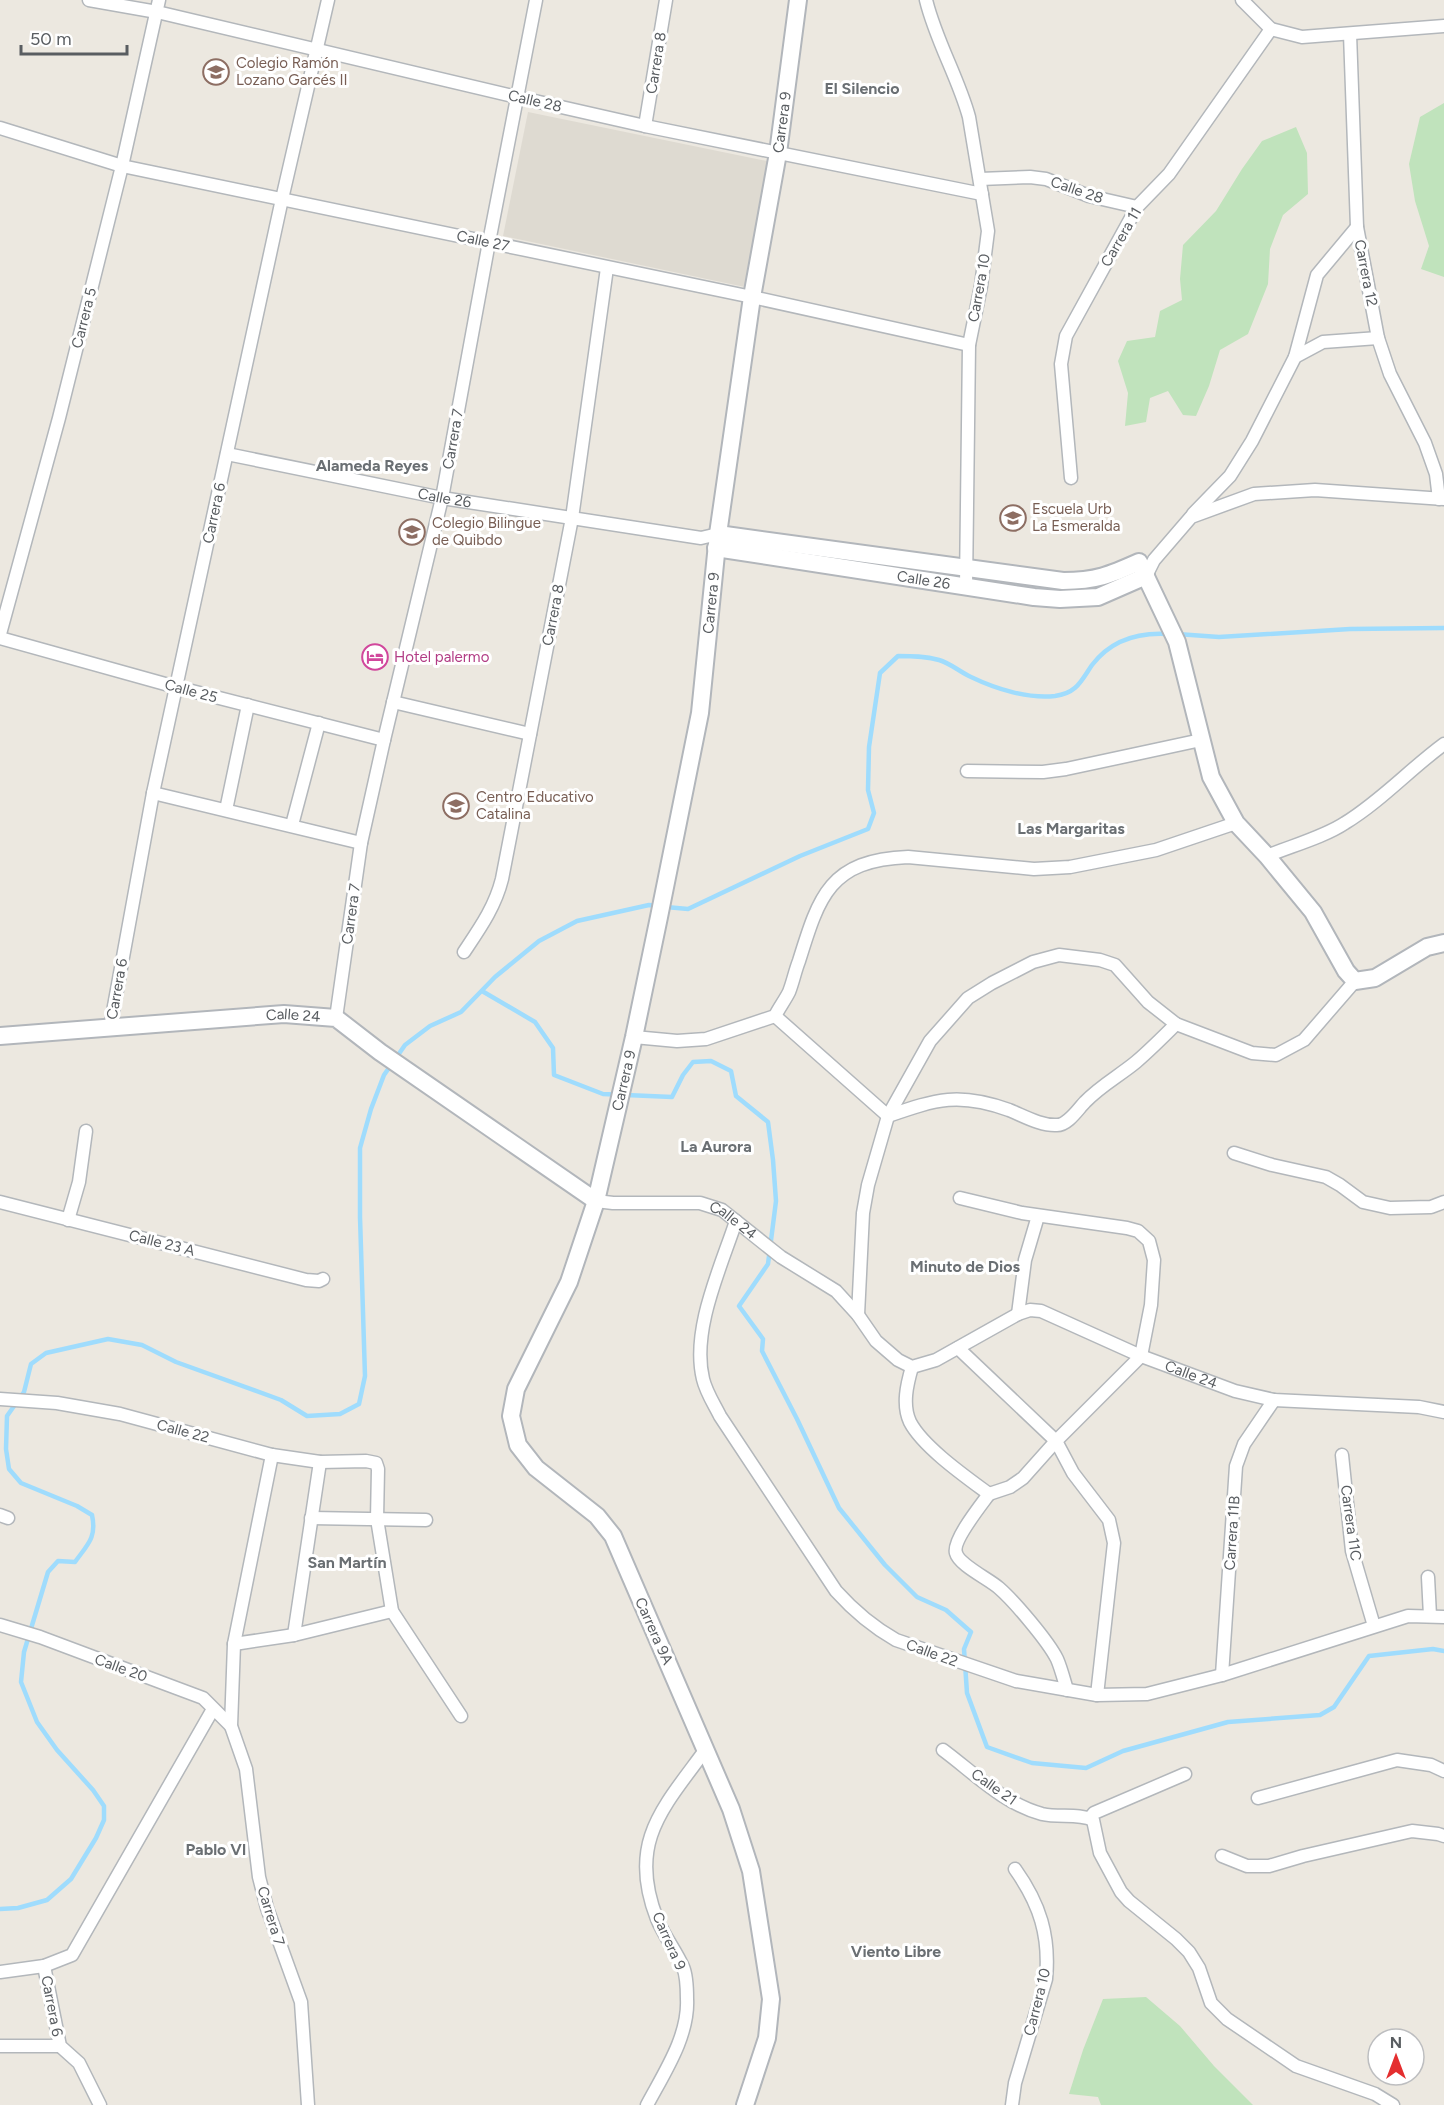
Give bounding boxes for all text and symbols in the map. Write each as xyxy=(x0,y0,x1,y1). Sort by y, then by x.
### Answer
scale bar xyxy=(21,18,128,56)
text: 50 m xyxy=(30,28,72,50)
street label: Carrera 8 xyxy=(642,31,670,95)
place label: Colegio Ramón Lozano Garcés II xyxy=(236,54,348,89)
school or university icon: Colegio Ramón Lozano Garcés II xyxy=(201,57,231,87)
district label: El Silencio xyxy=(824,79,900,98)
street label: Calle 28 xyxy=(506,86,564,116)
street label: Carrera 9 xyxy=(769,90,795,154)
street label: Calle 28 xyxy=(1048,173,1106,207)
street label: Carrera 11 xyxy=(1097,204,1145,270)
street label: Calle 27 xyxy=(455,227,511,255)
street label: Carrera 12 xyxy=(1351,238,1381,308)
street label: Carrera 10 xyxy=(964,252,994,324)
street label: Carrera 5 xyxy=(68,286,100,350)
street label: Carrera 7 xyxy=(439,407,467,471)
district label: Alameda Reyes xyxy=(316,456,429,475)
street label: Carrera 6 xyxy=(199,480,229,545)
street label: Calle 26 xyxy=(416,484,473,511)
place label: Escuela Urb La Esmeralda xyxy=(1032,500,1120,535)
school or university icon: Escuela Urb La Esmeralda xyxy=(998,503,1028,533)
place label: Colegio Bilingue de Quibdo xyxy=(432,514,541,549)
school or university icon: Colegio Bilingue de Quibdo xyxy=(397,517,427,547)
street label: Calle 26 xyxy=(896,567,952,593)
street label: Carrera 9 xyxy=(699,571,723,635)
street label: Carrera 8 xyxy=(538,583,568,647)
hotel icon: Hotel palermo xyxy=(360,642,390,672)
place label: Hotel palermo xyxy=(394,648,490,666)
street label: Calle 25 xyxy=(163,675,219,707)
place label: Centro Educativo Catalina xyxy=(476,788,594,823)
school or university icon: Centro Educativo Catalina xyxy=(441,791,471,821)
district label: Las Margaritas xyxy=(1017,819,1125,838)
street label: Carrera 7 xyxy=(338,882,364,946)
street label: Carrera 6 xyxy=(103,957,131,1021)
street label: Calle 24 xyxy=(265,1005,321,1026)
street label: Carrera 9 xyxy=(608,1048,640,1113)
district label: La Aurora xyxy=(680,1137,752,1156)
street label: Calle 24 xyxy=(707,1198,761,1243)
street label: Calle 23 A xyxy=(127,1226,197,1260)
district label: Minuto de Dios xyxy=(910,1257,1020,1276)
street label: Calle 24 xyxy=(1162,1357,1220,1393)
street label: Calle 22 xyxy=(155,1415,211,1447)
street label: Carrera 11C xyxy=(1337,1484,1365,1562)
street label: Carrera 11B xyxy=(1220,1495,1244,1571)
district label: San Martín xyxy=(307,1553,387,1572)
street label: Carrera 9A xyxy=(631,1595,677,1667)
street label: Calle 22 xyxy=(904,1635,960,1671)
street label: Calle 20 xyxy=(92,1650,150,1686)
street label: Calle 21 xyxy=(968,1765,1020,1809)
district label: Pablo VI xyxy=(186,1840,246,1859)
street label: Carrera 7 xyxy=(253,1884,289,1948)
street label: Carrera 9 xyxy=(648,1909,690,1973)
district label: Viento Libre xyxy=(851,1942,941,1961)
street label: Carrera 10 xyxy=(1020,1966,1054,2038)
street label: Carrera 6 xyxy=(37,1974,67,2039)
north arrow xyxy=(1366,2027,1426,2087)
text: N xyxy=(1390,2033,1402,2052)

